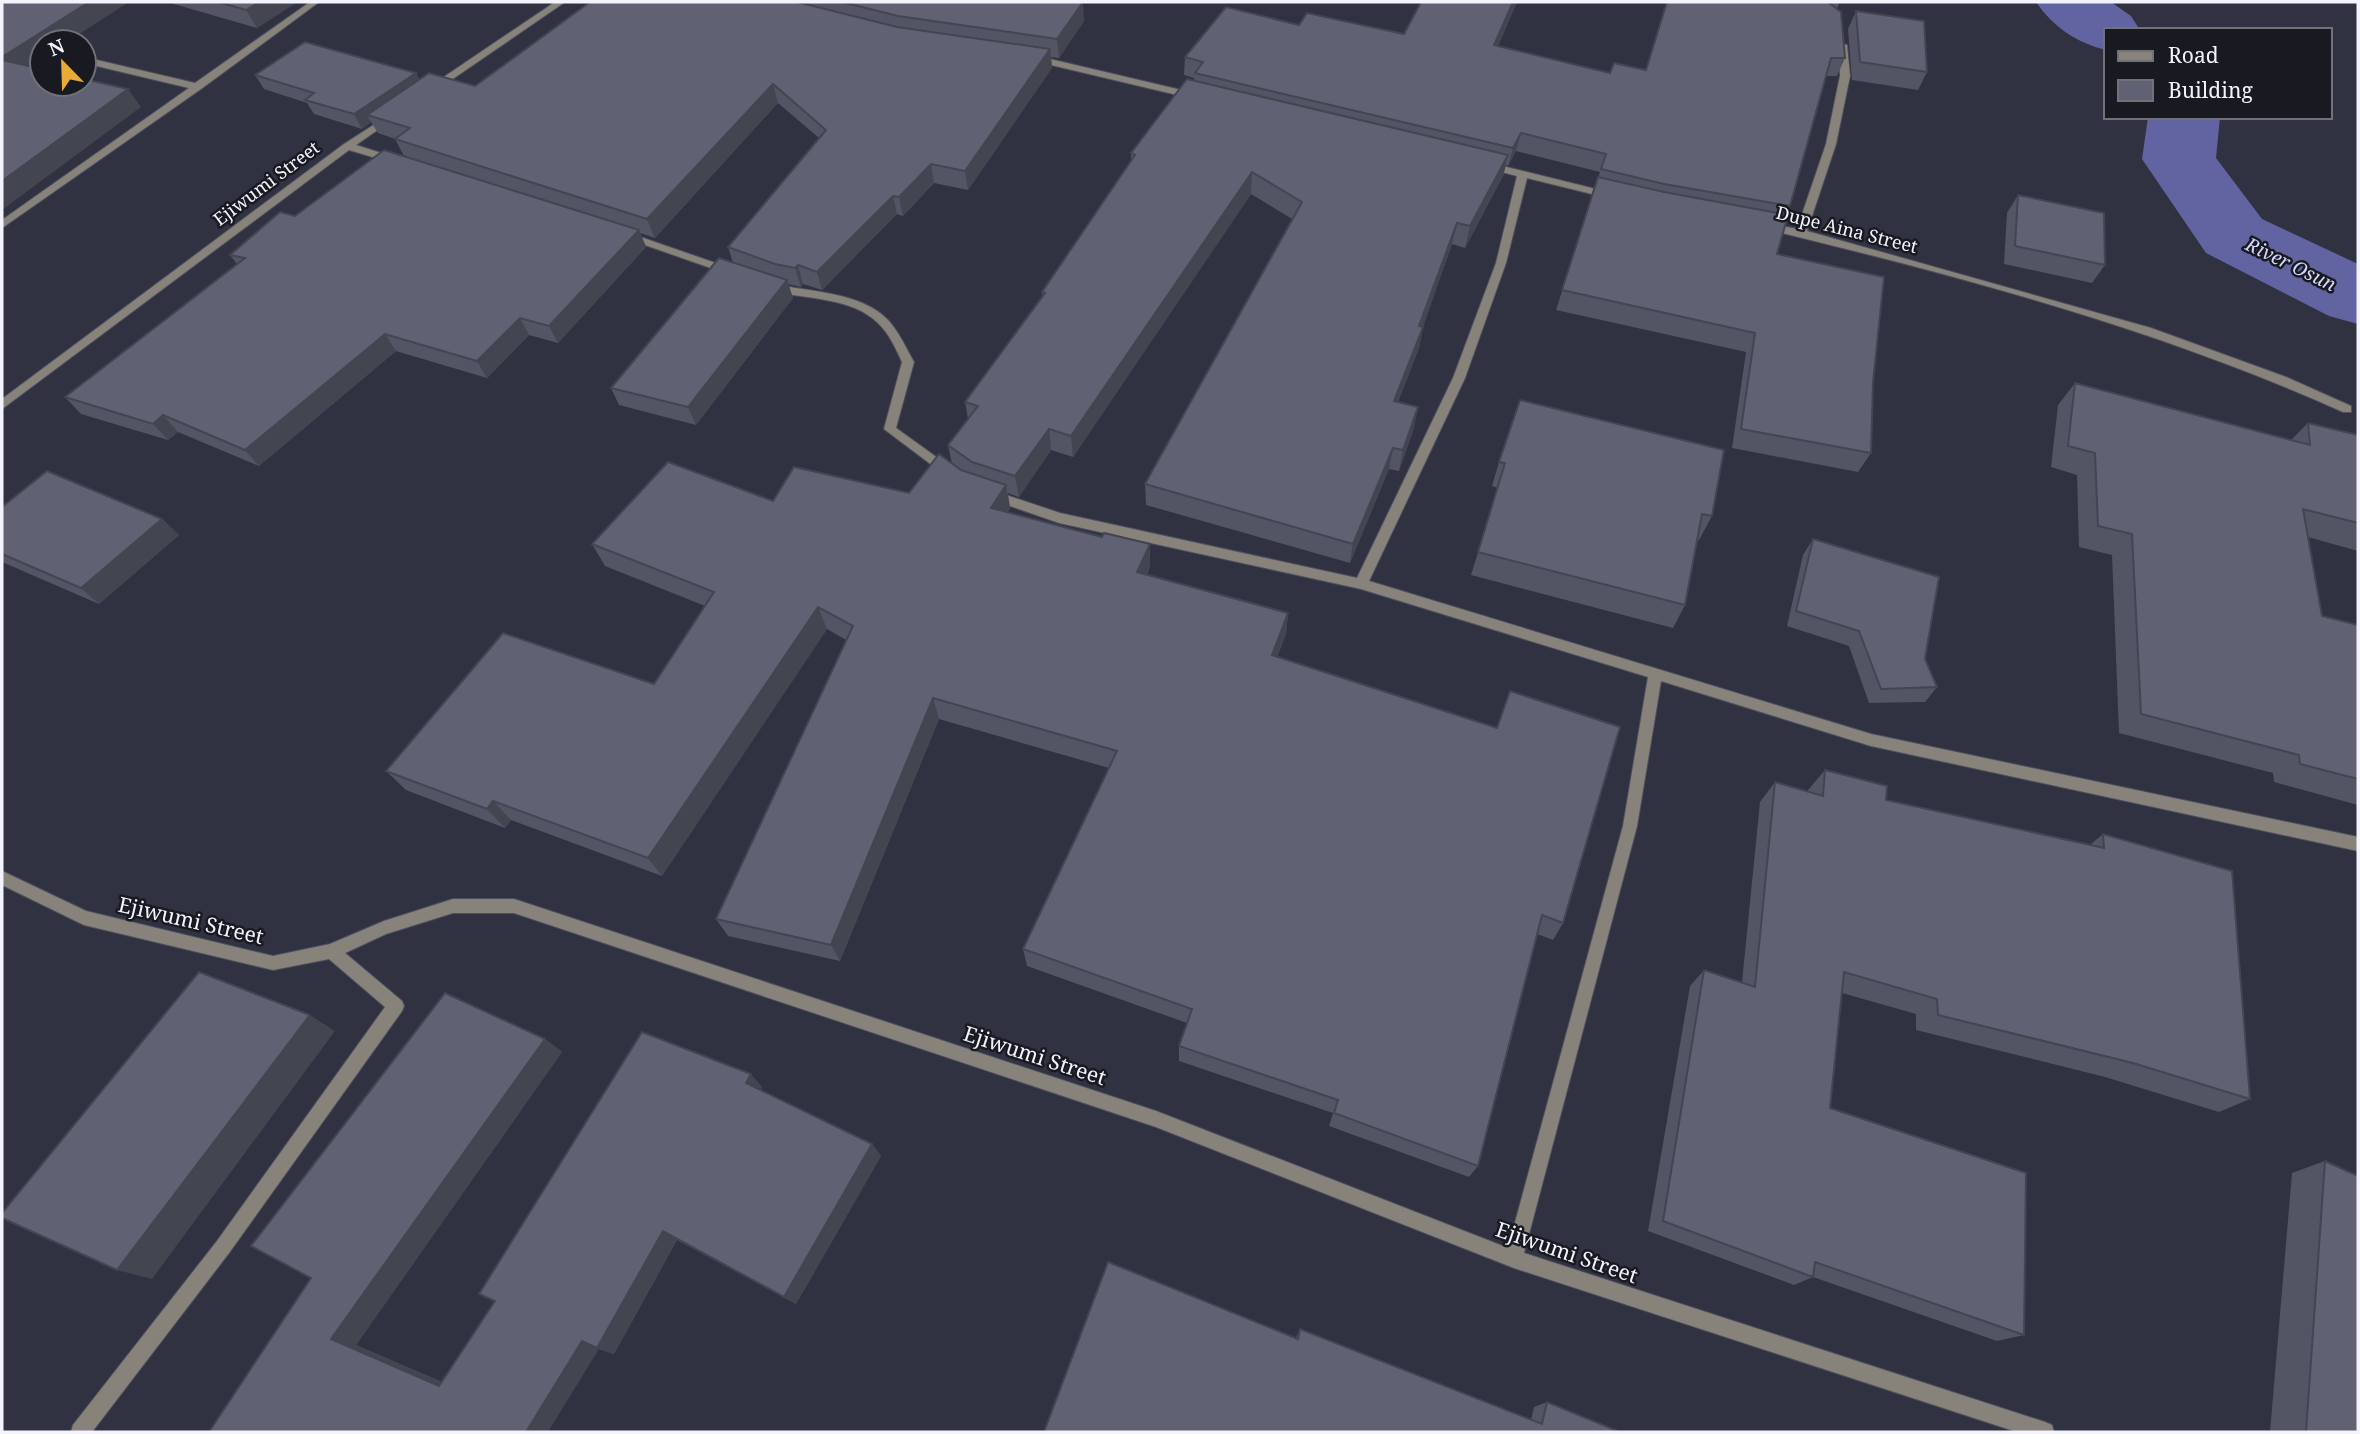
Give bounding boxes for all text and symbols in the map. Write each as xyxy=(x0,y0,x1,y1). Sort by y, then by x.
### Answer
north arrow xyxy=(28,28,98,98)
legend xyxy=(2104,28,2332,119)
text: N xyxy=(44,32,68,62)
text: Road xyxy=(2168,41,2219,69)
text: Building xyxy=(2168,76,2253,104)
street label: Ejiwumi Street xyxy=(208,135,324,231)
street label: Dupe Aina Street xyxy=(1774,200,1920,258)
water label: River Osun xyxy=(2241,231,2341,297)
street label: Ejiwumi Street xyxy=(116,890,266,950)
street label: Ejiwumi Street xyxy=(960,1019,1110,1091)
street label: Ejiwumi Street xyxy=(1492,1215,1642,1289)

